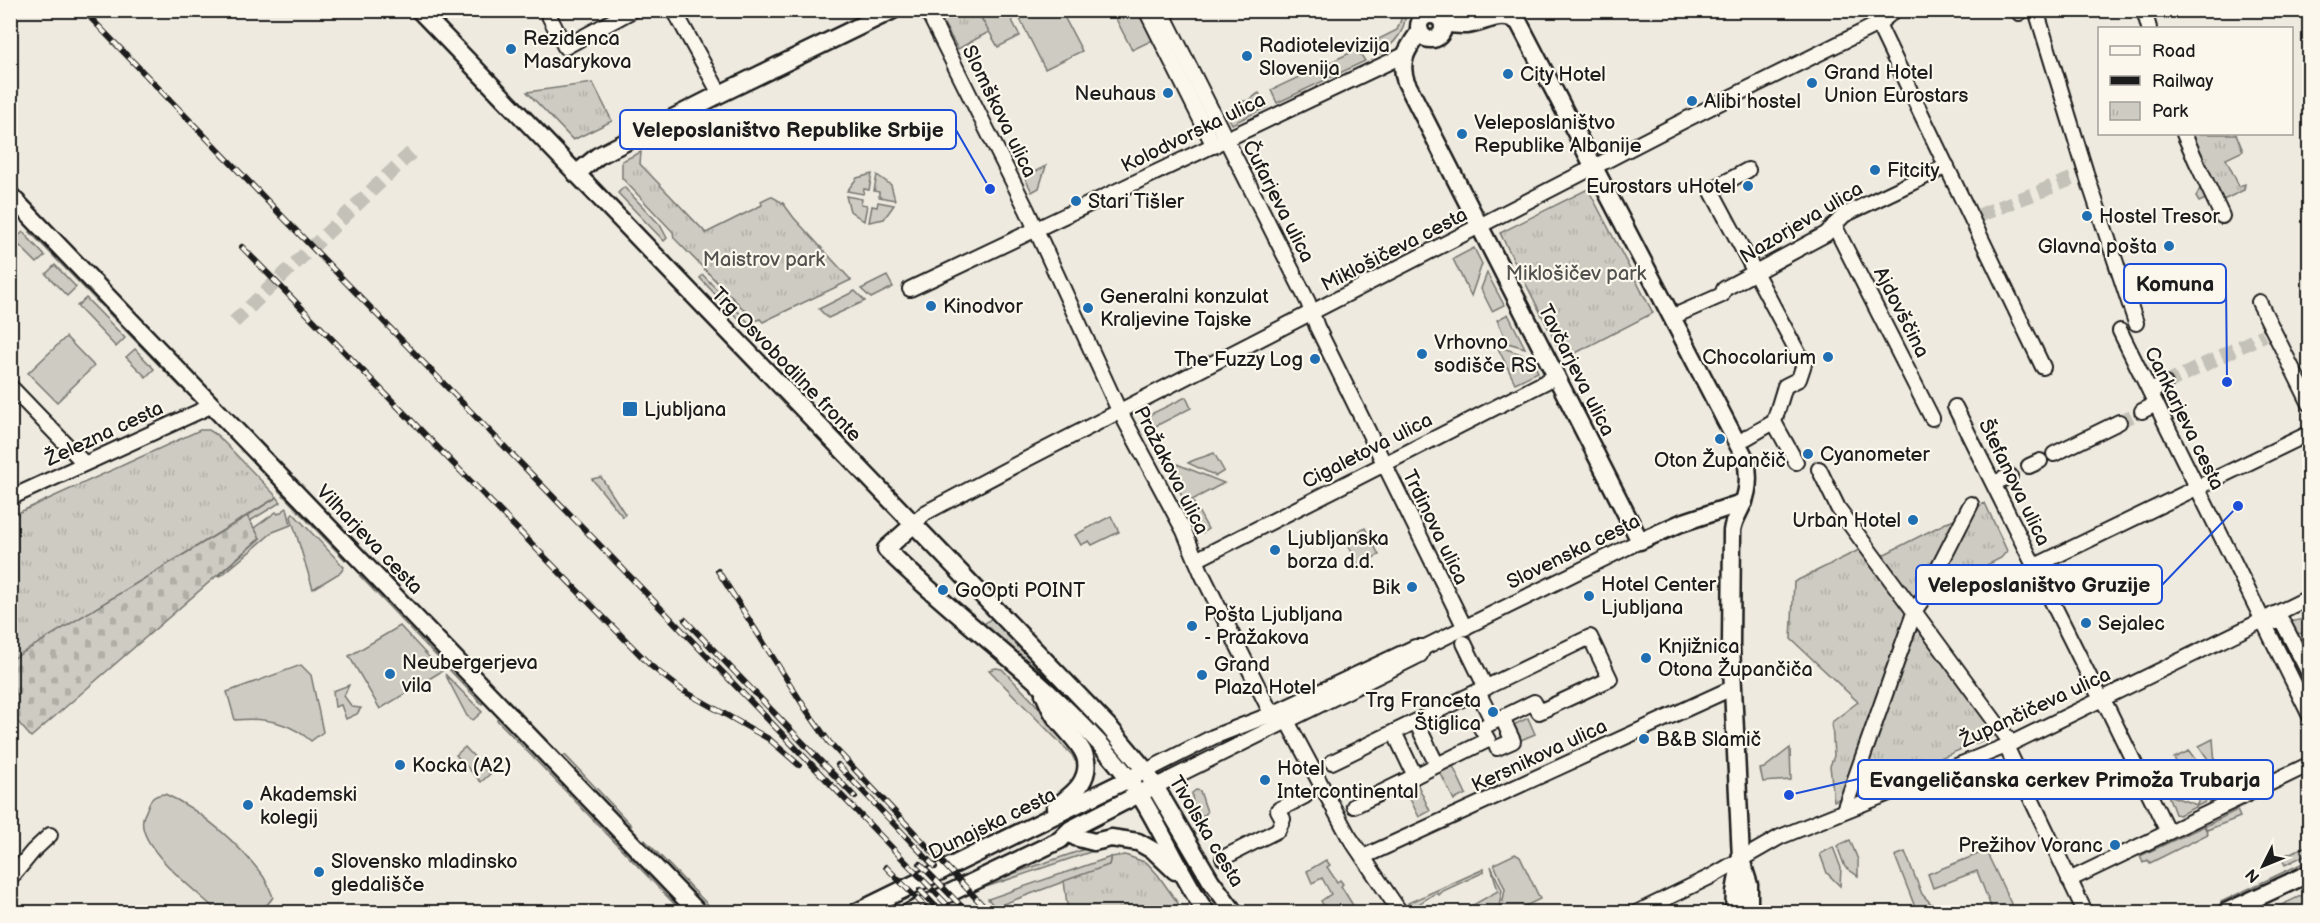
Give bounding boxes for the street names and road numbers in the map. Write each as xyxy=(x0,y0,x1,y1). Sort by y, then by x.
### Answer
street label: Slomškova ulica xyxy=(957,41,1042,182)
street label: Kolodvorska ulica xyxy=(1117,88,1269,178)
street label: Čufarjeva ulica xyxy=(1237,135,1321,267)
street label: Nazorjeva ulica xyxy=(1736,177,1867,269)
street label: Miklošičeva cesta xyxy=(1317,203,1472,297)
street label: Ajdovščina xyxy=(1868,263,1934,362)
street label: Trg Osvobodilne fronte xyxy=(706,282,866,447)
street label: Tavčarjeva ulica xyxy=(1533,301,1620,440)
street label: Cankarjeva cesta xyxy=(2139,343,2229,494)
street label: Železna cesta xyxy=(40,395,167,472)
street label: Pražakova ulica xyxy=(1128,402,1214,539)
street label: Cigaletova ulica xyxy=(1298,408,1437,494)
street label: Štefanova ulica xyxy=(1973,415,2056,550)
street label: Trdinova ulica xyxy=(1397,466,1473,589)
street label: Vilharjeva cesta xyxy=(311,480,428,599)
street label: Slovenska cesta xyxy=(1503,509,1644,595)
street label: Župančičeva ulica xyxy=(1955,662,2115,754)
street label: Kersnikova ulica xyxy=(1468,714,1611,798)
street label: Tivolska cesta xyxy=(1163,771,1249,892)
street label: Dunajska cesta xyxy=(925,783,1060,865)

